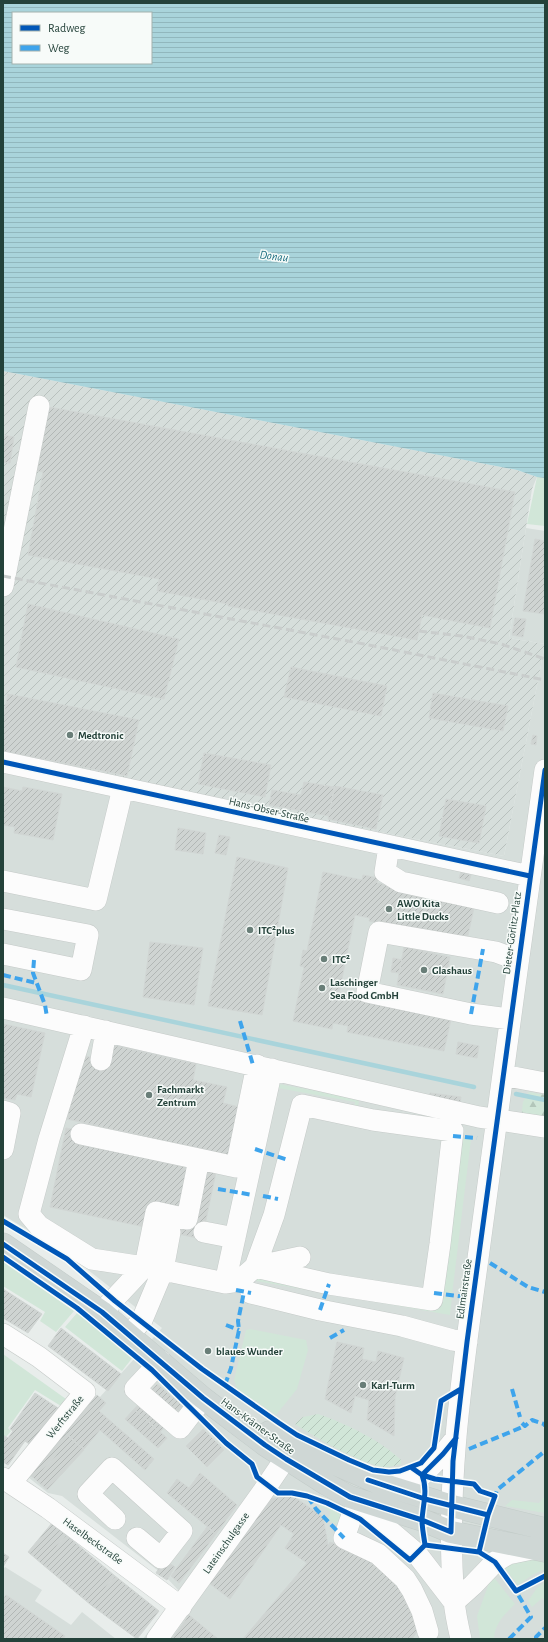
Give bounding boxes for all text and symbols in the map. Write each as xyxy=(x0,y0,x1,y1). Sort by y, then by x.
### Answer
legend xyxy=(12,12,152,64)
text: Radweg xyxy=(48,22,85,34)
text: Weg xyxy=(48,42,70,54)
water label: Donau xyxy=(259,248,289,264)
marker: Medtronic xyxy=(65,730,75,740)
place label: Medtronic xyxy=(78,730,124,741)
street label: Hans-Obser-Straße xyxy=(228,795,310,825)
street label: Dieter-Görlitz-Platz xyxy=(501,891,523,975)
place label: AWO Kita Little Ducks xyxy=(397,898,449,922)
marker: AWO Kita Little Ducks xyxy=(384,904,394,914)
marker: ITC²plus xyxy=(245,925,255,935)
place label: ITC²plus xyxy=(258,925,295,936)
marker: ITC² xyxy=(319,954,329,964)
place label: ITC² xyxy=(332,954,350,965)
marker: Glashaus xyxy=(419,965,429,975)
place label: Glashaus xyxy=(432,965,472,976)
place label: Laschinger Sea Food GmbH xyxy=(330,977,399,1001)
marker: Laschinger Sea Food GmbH xyxy=(317,983,327,993)
place label: Fachmarkt Zentrum xyxy=(157,1084,204,1108)
marker: Fachmarkt Zentrum xyxy=(144,1090,154,1100)
street label: Edlmairstraße xyxy=(454,1258,474,1320)
marker: blaues Wunder xyxy=(203,1346,213,1356)
place label: blaues Wunder xyxy=(216,1346,283,1357)
marker: Karl-Turm xyxy=(358,1380,368,1390)
place label: Karl-Turm xyxy=(371,1380,415,1391)
street label: Werftstraße xyxy=(44,1393,86,1441)
street label: Hans-Krämer-Straße xyxy=(219,1396,297,1456)
street label: Lateinschulgasse xyxy=(201,1510,251,1576)
street label: Haselbeckstraße xyxy=(61,1516,125,1566)

